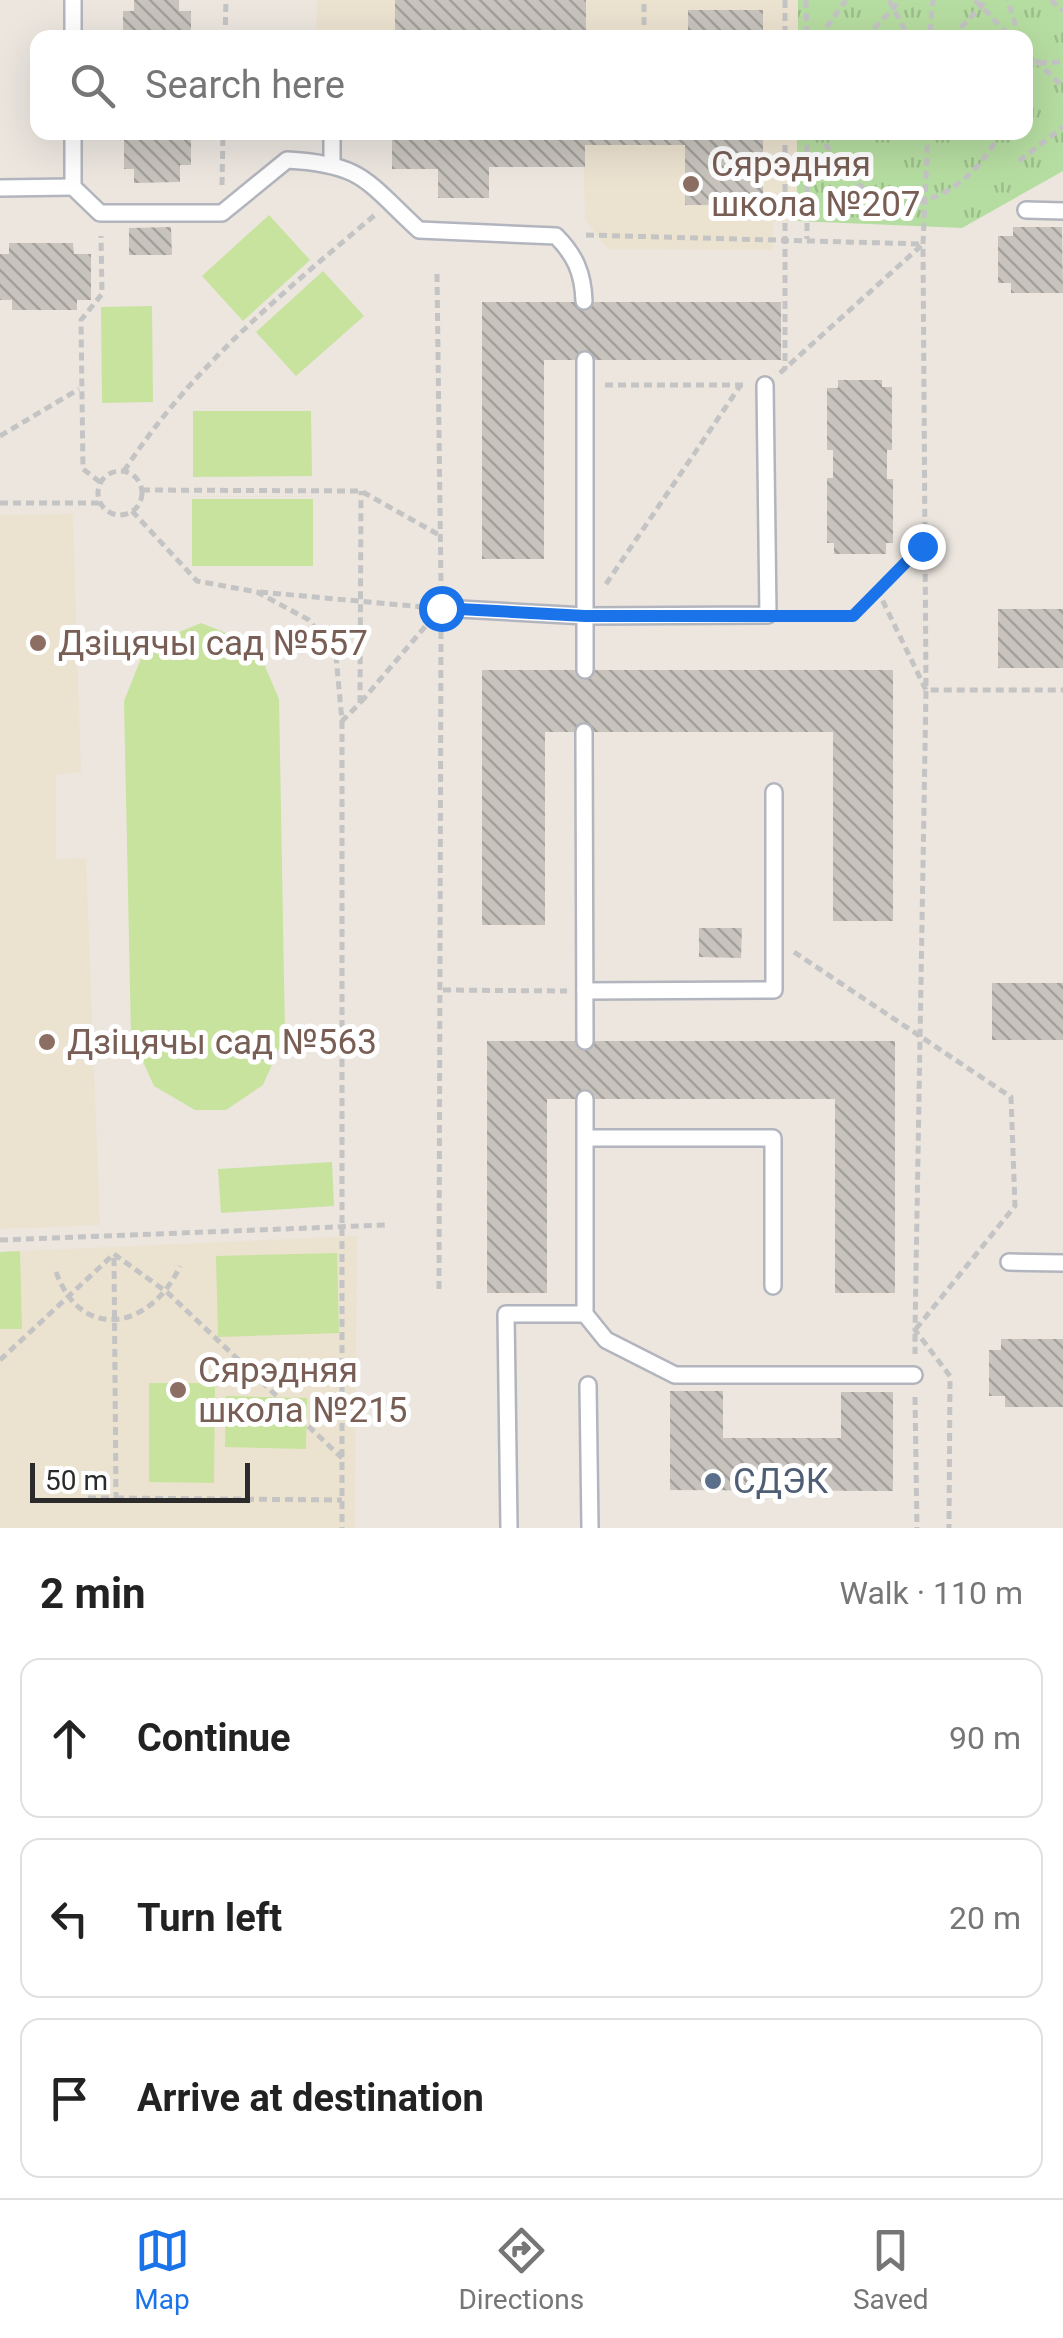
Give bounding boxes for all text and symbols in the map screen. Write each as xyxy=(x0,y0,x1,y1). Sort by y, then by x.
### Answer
search box xyxy=(30,30,1033,140)
icon: search xyxy=(65,58,120,113)
text: Search here xyxy=(145,63,345,107)
place label: Сярэдняя школа №207 xyxy=(711,144,921,225)
marker: Сярэдняя школа №207 xyxy=(680,173,702,195)
route end xyxy=(900,524,946,570)
route start xyxy=(419,586,465,632)
place label: Дзіцячы сад №557 xyxy=(58,623,368,664)
marker: Дзіцячы сад №557 xyxy=(27,632,49,654)
place label: Дзіцячы сад №563 xyxy=(67,1022,377,1063)
marker: Дзіцячы сад №563 xyxy=(36,1031,58,1053)
place label: Сярэдняя школа №215 xyxy=(198,1350,408,1431)
marker: Сярэдняя школа №215 xyxy=(167,1379,189,1401)
scale bar xyxy=(30,1458,250,1502)
place label: СДЭК xyxy=(733,1461,829,1502)
text: 50 m xyxy=(45,1464,108,1497)
marker: СДЭК xyxy=(702,1470,724,1492)
text: 2 min xyxy=(40,1569,146,1618)
text: Walk · 110 m xyxy=(840,1574,1023,1612)
icon: ahead xyxy=(42,1711,97,1766)
text: Continue xyxy=(137,1716,291,1760)
text: 90 m xyxy=(949,1719,1021,1757)
icon: left xyxy=(42,1891,97,1946)
text: Turn left xyxy=(137,1896,282,1940)
text: 20 m xyxy=(949,1899,1021,1937)
icon: arrive xyxy=(42,2071,97,2126)
text: Arrive at destination xyxy=(137,2076,484,2120)
tab: Map xyxy=(134,2223,190,2316)
tab: Directions xyxy=(458,2223,584,2316)
tab: Saved xyxy=(853,2223,929,2316)

